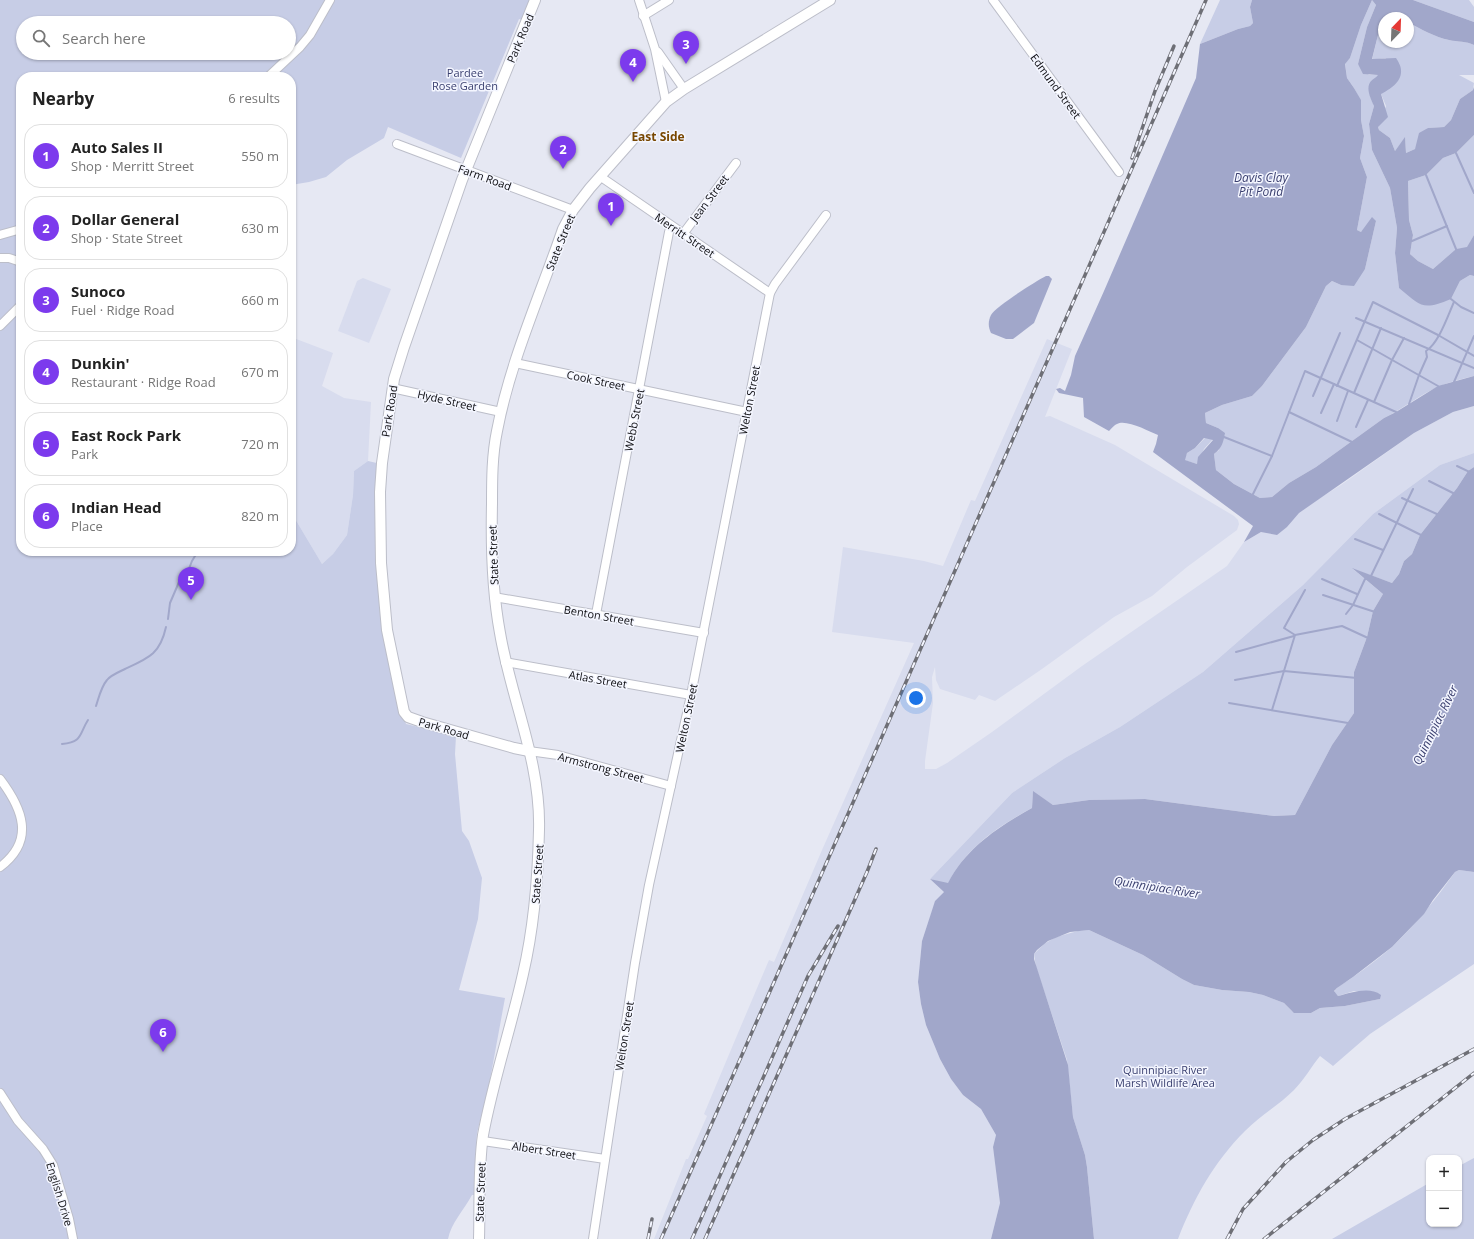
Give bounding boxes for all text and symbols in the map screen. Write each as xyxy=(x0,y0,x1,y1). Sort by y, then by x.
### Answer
street label: Park Road xyxy=(503,11,537,65)
north arrow xyxy=(1378,12,1414,48)
search box xyxy=(16,16,296,60)
icon: search xyxy=(30,27,52,49)
text: Search here xyxy=(62,28,146,48)
pin: 3 xyxy=(673,31,699,64)
pin: 4 xyxy=(620,49,646,82)
street label: Edmund Street xyxy=(1027,51,1085,122)
park label: Pardee Rose Garden xyxy=(432,65,498,93)
text: Nearby xyxy=(32,87,94,110)
text: 6 results xyxy=(228,89,280,107)
district label: East Side xyxy=(631,128,685,145)
pin: 2 xyxy=(550,136,576,169)
text: Auto Sales II xyxy=(71,137,163,157)
text: 1 xyxy=(42,147,50,165)
text: 550 m xyxy=(241,147,279,165)
text: Shop · Merritt Street xyxy=(71,157,194,175)
street label: Farm Road xyxy=(456,160,514,194)
water label: Davis Clay Pit Pond xyxy=(1234,169,1289,200)
street label: Jean Street xyxy=(686,171,732,226)
pin: 1 xyxy=(598,193,624,226)
text: Dollar General xyxy=(71,209,179,229)
street label: Merritt Street xyxy=(652,209,718,261)
street label: State Street xyxy=(542,211,578,273)
text: 2 xyxy=(42,219,50,237)
text: 630 m xyxy=(241,219,279,237)
text: Shop · State Street xyxy=(71,229,183,247)
text: Sunoco xyxy=(71,281,125,301)
text: 3 xyxy=(42,291,50,309)
text: 660 m xyxy=(241,291,279,309)
text: Fuel · Ridge Road xyxy=(71,301,174,319)
text: Dunkin' xyxy=(71,353,130,373)
text: 4 xyxy=(42,363,50,381)
text: 670 m xyxy=(241,363,279,381)
street label: Welton Street xyxy=(735,364,763,436)
street label: Cook Street xyxy=(565,366,627,394)
text: Restaurant · Ridge Road xyxy=(71,373,216,391)
street label: Park Road xyxy=(378,384,400,438)
street label: Hyde Street xyxy=(416,386,478,414)
street label: Webb Street xyxy=(621,387,647,453)
text: East Rock Park xyxy=(71,425,181,445)
text: 5 xyxy=(42,435,50,453)
text: 720 m xyxy=(241,435,279,453)
text: Park xyxy=(71,445,98,463)
text: Indian Head xyxy=(71,497,162,517)
text: 6 xyxy=(42,507,50,525)
text: 820 m xyxy=(241,507,279,525)
text: Place xyxy=(71,517,103,535)
street label: State Street xyxy=(484,525,502,585)
pin: 5 xyxy=(178,567,204,600)
street label: Benton Street xyxy=(563,601,635,629)
street label: Atlas Street xyxy=(568,667,628,691)
water label: Quinnipiac River xyxy=(1408,681,1462,768)
street label: Welton Street xyxy=(671,682,701,754)
your location xyxy=(906,688,926,708)
street label: Park Road xyxy=(417,714,471,742)
street label: Armstrong Street xyxy=(556,748,646,786)
street label: State Street xyxy=(527,844,547,904)
water label: Quinnipiac River xyxy=(1113,872,1202,902)
street label: Welton Street xyxy=(611,1000,637,1072)
pin: 6 xyxy=(150,1019,176,1052)
park label: Quinnipiac River Marsh Wildlife Area xyxy=(1115,1062,1215,1090)
street label: Albert Street xyxy=(511,1138,577,1162)
map controls xyxy=(1426,1155,1462,1227)
button: + xyxy=(1426,1155,1462,1191)
street label: English Drive xyxy=(43,1160,77,1228)
street label: State Street xyxy=(471,1162,489,1222)
button: − xyxy=(1426,1191,1462,1227)

